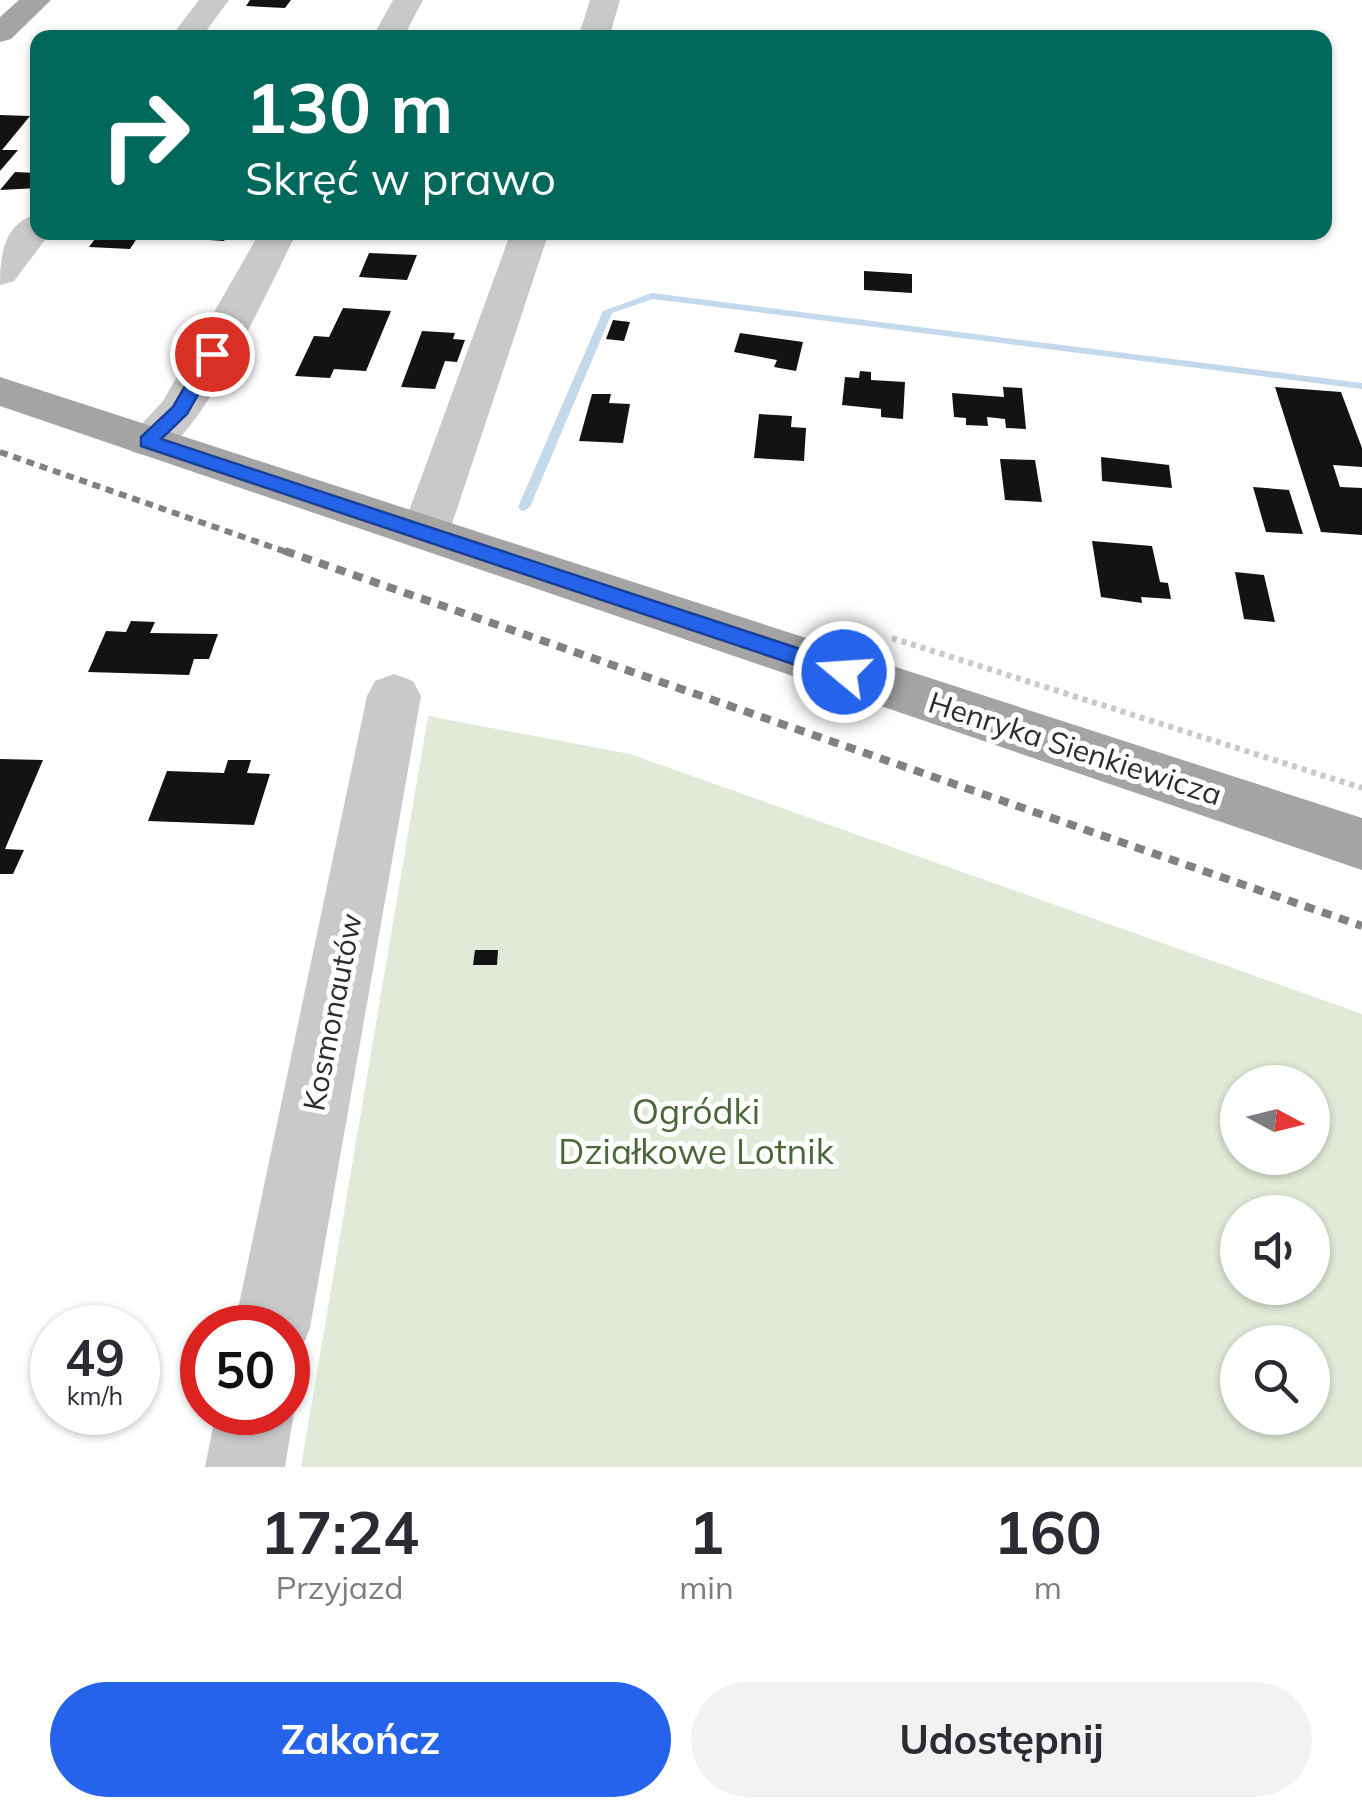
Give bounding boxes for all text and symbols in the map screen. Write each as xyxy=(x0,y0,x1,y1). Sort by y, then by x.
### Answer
text: 130 m xyxy=(245,63,453,151)
icon: right xyxy=(80,70,210,200)
text: Skręć w prawo xyxy=(245,150,556,206)
pin xyxy=(170,312,255,397)
icon: arrive xyxy=(185,327,240,382)
position arrow xyxy=(792,620,896,724)
street label: Henryka Sienkiewicza xyxy=(924,683,1227,813)
street label: Kosmonautów xyxy=(294,910,370,1114)
north arrow xyxy=(1220,1065,1330,1175)
map controls xyxy=(1220,1065,1330,1435)
park label: Ogródki Działkowe Lotnik xyxy=(558,1089,835,1173)
button: sound xyxy=(1220,1195,1330,1305)
speed limit sign: 50 xyxy=(180,1305,310,1435)
button: search xyxy=(1220,1325,1330,1435)
text: 49 xyxy=(65,1326,125,1389)
text: km/h xyxy=(67,1380,123,1411)
text: 17:24 xyxy=(260,1494,419,1569)
text: 1 xyxy=(688,1494,724,1569)
text: 160 xyxy=(994,1494,1102,1569)
text: Przyjazd xyxy=(276,1567,404,1607)
text: min xyxy=(679,1567,734,1607)
text: m xyxy=(1034,1567,1062,1607)
button: Zakończ xyxy=(50,1682,671,1797)
button: Udostępnij xyxy=(691,1682,1312,1797)

